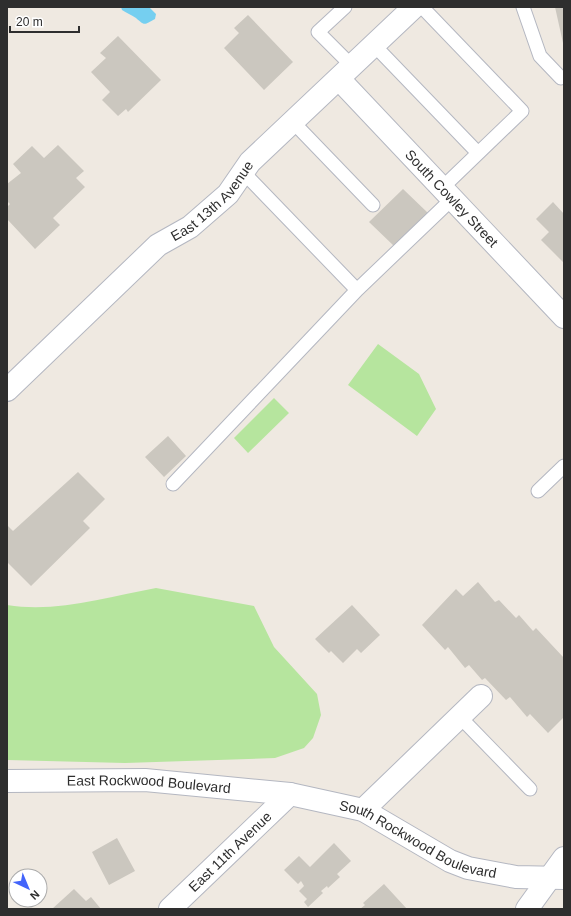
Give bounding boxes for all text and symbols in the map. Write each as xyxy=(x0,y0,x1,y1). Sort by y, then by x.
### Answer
scale bar xyxy=(10,8,79,34)
text: 20 m xyxy=(16,15,43,29)
street label: South Cowley Street xyxy=(402,146,501,250)
street label: East 13th Avenue xyxy=(168,158,256,244)
street label: East Rockwood Boulevard xyxy=(67,772,232,796)
street label: South Rockwood Boulevard xyxy=(338,797,498,881)
street label: East 11th Avenue xyxy=(185,808,275,895)
north arrow xyxy=(8,868,48,908)
text: N xyxy=(28,888,42,902)

